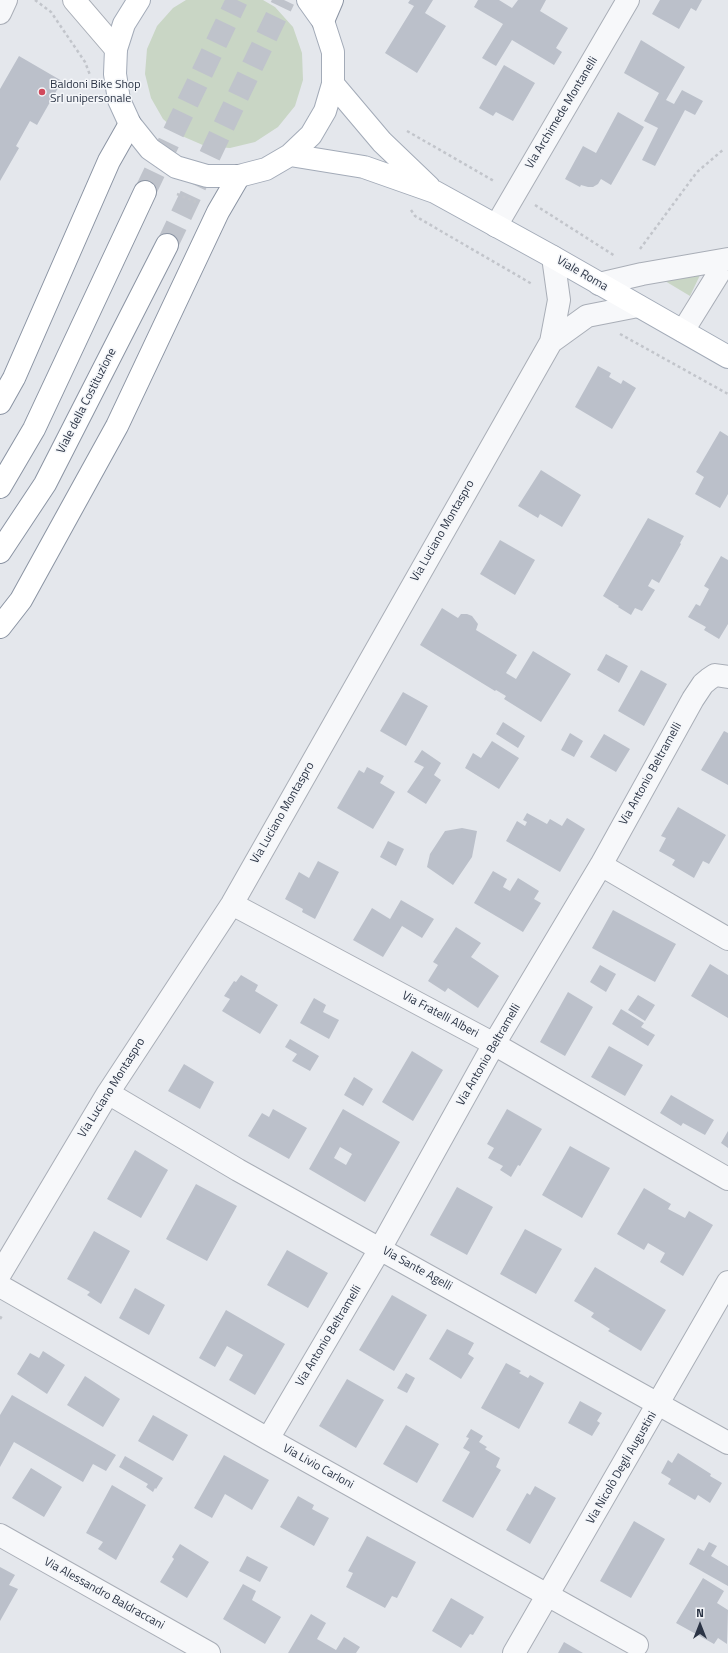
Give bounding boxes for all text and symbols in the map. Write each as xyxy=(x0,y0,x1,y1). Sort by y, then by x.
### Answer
street label: Via Archimede Montanelli xyxy=(523,54,601,172)
place label: Baldoni Bike Shop Srl unipersonale xyxy=(50,78,140,106)
marker: Baldoni Bike Shop Srl unipersonale xyxy=(37,87,47,97)
street label: Viale Roma xyxy=(554,254,610,294)
street label: Viale della Costituzione xyxy=(54,346,120,456)
street label: Via Luciano Montaspro xyxy=(408,478,478,584)
street label: Via Antonio Beltramelli xyxy=(617,720,685,828)
street label: Via Luciano Montaspro xyxy=(248,760,318,866)
street label: Via Fratelli Alberi xyxy=(399,989,481,1041)
street label: Via Antonio Beltramelli xyxy=(454,1001,524,1109)
street label: Via Luciano Montaspro xyxy=(75,1035,149,1141)
street label: Via Sante Agelli xyxy=(380,1244,454,1294)
street label: Via Antonio Beltramelli xyxy=(293,1283,365,1389)
street label: Via Nicolò Degli Augustini xyxy=(584,1409,660,1527)
street label: Via Livio Carloni xyxy=(280,1442,356,1492)
street label: Via Alessandro Baldraccani xyxy=(41,1555,167,1633)
north arrow xyxy=(680,1605,720,1645)
text: N xyxy=(696,1605,704,1621)

